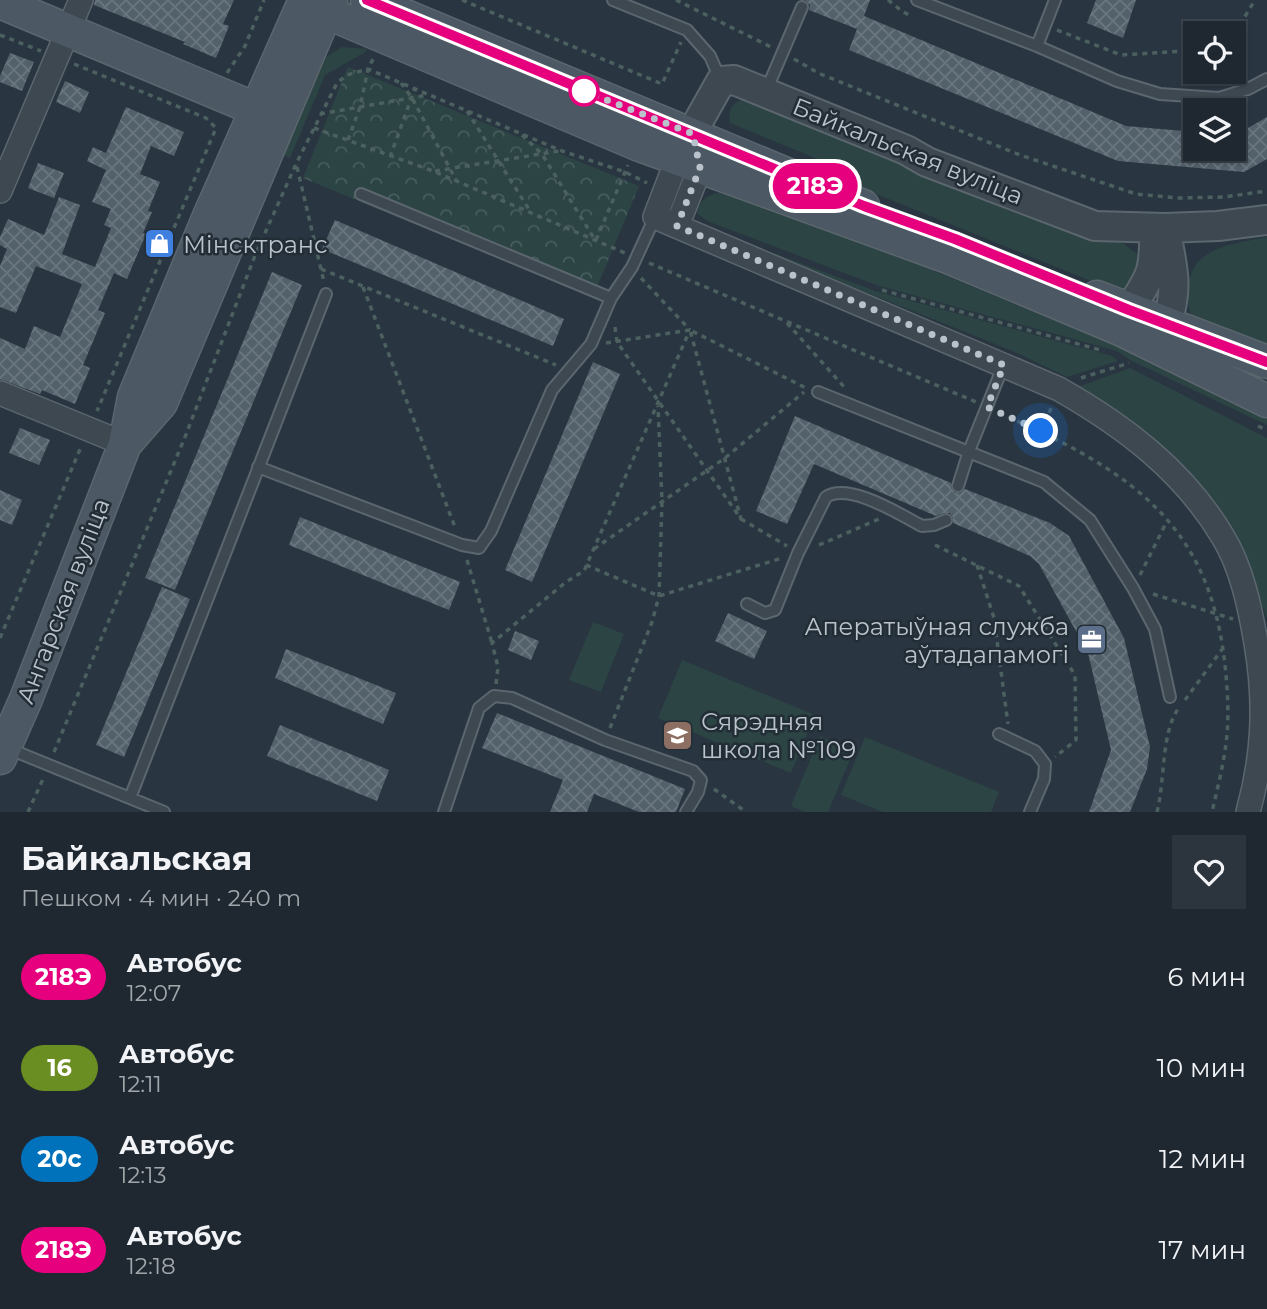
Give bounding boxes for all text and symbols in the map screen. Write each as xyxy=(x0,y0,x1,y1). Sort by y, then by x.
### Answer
map controls xyxy=(1183,21,1246,161)
button: locate xyxy=(1183,21,1246,84)
unlabelled marker xyxy=(569,76,599,106)
street label: Байкальская вуліца xyxy=(789,91,1027,211)
button: layers xyxy=(1183,98,1246,161)
line badge: 218Э xyxy=(766,163,864,209)
text: 218Э xyxy=(787,171,843,200)
shop icon: Мінсктранс xyxy=(143,227,177,261)
place label: Мінсктранс xyxy=(183,230,328,259)
your location xyxy=(1023,413,1058,448)
street label: Ангарская вуліца xyxy=(10,494,116,708)
place label: Аператыўная служба аўтадапамогі xyxy=(805,612,1069,669)
office icon: Аператыўная служба аўтадапамогі xyxy=(1075,623,1109,657)
place label: Сярэдняя школа №109 xyxy=(701,707,856,764)
school or university icon: Сярэдняя школа №109 xyxy=(661,718,695,752)
button: heart xyxy=(1172,835,1246,909)
text: Байкальская xyxy=(21,838,253,878)
text: Пешком · 4 мин · 240 m xyxy=(21,884,301,912)
text: Автобус xyxy=(127,947,242,979)
text: 6 мин xyxy=(1167,961,1246,993)
text: 218Э xyxy=(35,962,92,991)
text: 12:07 xyxy=(127,979,181,1007)
text: Автобус xyxy=(119,1038,234,1070)
text: 10 мин xyxy=(1157,1052,1246,1084)
text: 16 xyxy=(47,1053,72,1082)
text: 12:11 xyxy=(119,1070,162,1098)
text: Автобус xyxy=(119,1129,234,1161)
text: 12 мин xyxy=(1159,1143,1246,1175)
text: 20с xyxy=(37,1144,82,1173)
text: 12:13 xyxy=(119,1161,167,1189)
text: Автобус xyxy=(127,1220,242,1252)
text: 17 мин xyxy=(1159,1234,1246,1266)
text: 218Э xyxy=(35,1235,92,1264)
text: 12:18 xyxy=(127,1252,176,1280)

